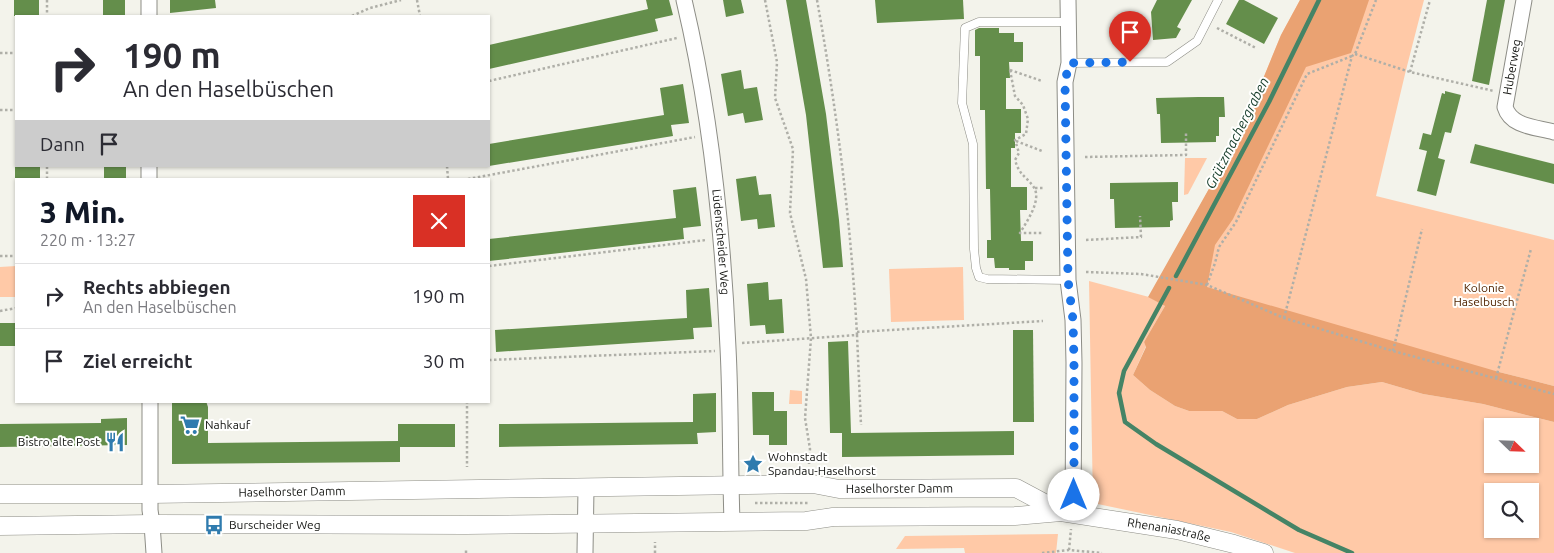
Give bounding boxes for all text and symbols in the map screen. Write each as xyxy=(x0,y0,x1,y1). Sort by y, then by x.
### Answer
pin xyxy=(1109,11,1151,62)
icon: arrive xyxy=(1116,18,1144,46)
icon: right xyxy=(40,35,105,100)
text: 190 m xyxy=(123,35,221,75)
street label: Huberweg xyxy=(1500,38,1523,96)
water label: Grützmachergraben xyxy=(1202,75,1272,191)
text: An den Haselbüschen xyxy=(123,76,334,101)
icon: arrive xyxy=(95,130,123,158)
text: Dann xyxy=(40,133,85,155)
street label: Lüdenscheider Weg xyxy=(710,188,732,295)
text: 3 Min. xyxy=(40,195,125,229)
button: close xyxy=(413,195,465,247)
text: 220 m · 13:27 xyxy=(40,231,136,249)
text: Rechts abbiegen xyxy=(83,276,231,298)
park label: Kolonie Haselbusch xyxy=(1453,281,1515,308)
icon: right xyxy=(40,282,68,310)
text: 190 m xyxy=(412,285,465,307)
text: An den Haselbüschen xyxy=(83,298,237,316)
icon: arrive xyxy=(40,347,68,375)
text: Ziel erreicht xyxy=(83,350,192,372)
text: 30 m xyxy=(423,350,465,372)
supermarket icon: Nahkauf xyxy=(179,414,201,436)
place label: Nahkauf xyxy=(205,418,251,431)
north arrow xyxy=(1484,418,1539,472)
map controls xyxy=(1484,418,1539,538)
restaurant icon: Bistro alte Post xyxy=(104,431,126,453)
place label: Bistro alte Post xyxy=(18,435,100,448)
place label: Wohnstadt Spandau-Haselhorst xyxy=(768,450,876,477)
place icon: Wohnstadt Spandau-Haselhorst xyxy=(742,453,764,475)
position arrow xyxy=(1047,468,1099,520)
street label: Haselhorster Damm xyxy=(846,481,953,495)
button: search xyxy=(1484,483,1539,538)
street label: Haselhorster Damm xyxy=(238,484,346,499)
bus stop icon: Burscheider Weg xyxy=(203,514,225,536)
street label: Rhenaniastraße xyxy=(1127,515,1212,544)
place label: Burscheider Weg xyxy=(229,518,321,531)

